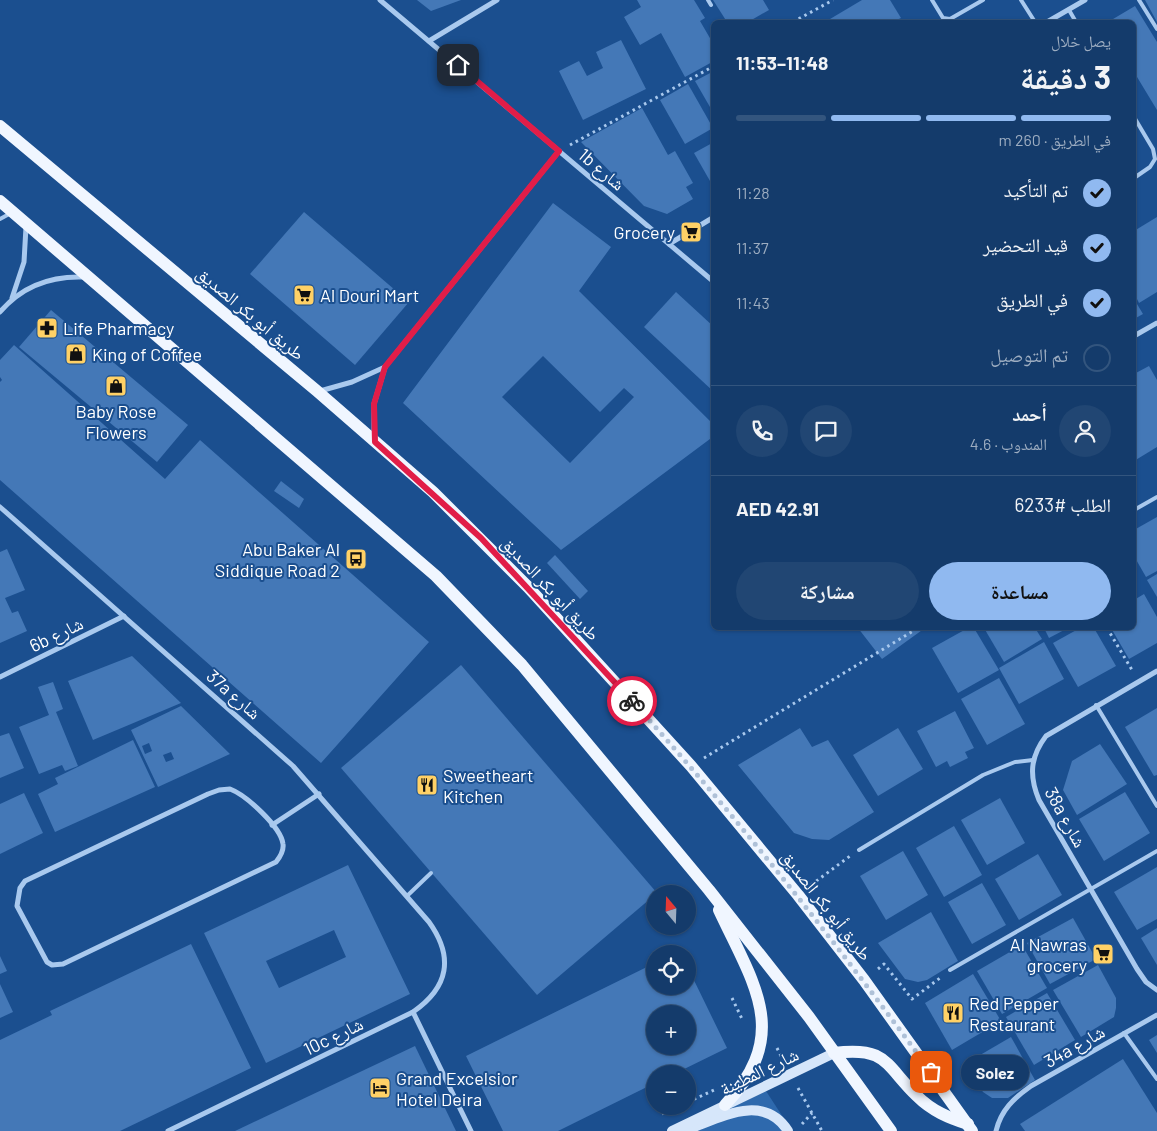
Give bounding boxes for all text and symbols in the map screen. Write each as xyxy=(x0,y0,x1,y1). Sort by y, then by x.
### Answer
text: يصل خلال xyxy=(1051,31,1111,50)
pin xyxy=(437,44,479,86)
icon: home xyxy=(444,51,472,79)
text: 11:48–11:53 xyxy=(736,51,828,74)
text: 3 دقيقة xyxy=(1020,57,1111,95)
text: في الطريق · 260 m xyxy=(999,130,1111,149)
street label: 1b شارع xyxy=(574,143,630,196)
text: تم التأكيد xyxy=(1004,178,1068,201)
icon: check xyxy=(1083,179,1111,207)
text: 11:28 xyxy=(736,183,770,202)
supermarket icon: Grocery xyxy=(679,220,703,244)
place label: Grocery xyxy=(613,221,675,243)
text: قيد التحضير xyxy=(983,233,1068,256)
icon: check xyxy=(1083,234,1111,262)
text: 11:37 xyxy=(736,238,768,257)
street label: طريق أبو بكر الصديق xyxy=(192,261,309,365)
supermarket icon: Al Douri Mart xyxy=(292,283,316,307)
place label: Al Douri Mart xyxy=(320,284,419,306)
text: في الطريق xyxy=(996,288,1068,311)
icon: check xyxy=(1083,289,1111,317)
text: 11:43 xyxy=(736,293,770,312)
pharmacy icon: Life Pharmacy xyxy=(35,316,59,340)
place label: Life Pharmacy xyxy=(63,317,174,339)
shop icon: King of Coffee xyxy=(64,342,88,366)
place label: King of Coffee xyxy=(92,343,202,365)
text: تم التوصيل xyxy=(990,343,1068,366)
shop icon: Baby Rose Flowers xyxy=(104,374,128,398)
place label: Baby Rose Flowers xyxy=(76,400,156,443)
text: أحمد xyxy=(1012,402,1047,425)
button: phone xyxy=(736,405,788,457)
button: chat xyxy=(800,405,852,457)
button: person xyxy=(1059,405,1111,457)
text: المندوب · 4.6 xyxy=(970,434,1047,453)
text: الطلب #6233 xyxy=(1015,493,1111,516)
text: AED 42.91 xyxy=(736,497,819,520)
street label: طريق أبو بكر الصديق xyxy=(496,531,605,645)
place label: Abu Baker Al Siddique Road 2 xyxy=(215,538,340,581)
bus stop icon: Abu Baker Al Siddique Road 2 xyxy=(344,547,368,571)
button: مشاركة xyxy=(736,562,919,620)
button: مساعدة xyxy=(929,562,1111,620)
street label: 6b شارع xyxy=(26,612,87,657)
street label: 37a شارع xyxy=(202,664,266,724)
courier xyxy=(607,676,657,726)
icon: bike xyxy=(618,687,646,715)
place label: Sweetheart Kitchen xyxy=(443,764,533,807)
restaurant icon: Sweetheart Kitchen xyxy=(415,773,439,797)
street label: 38a شارع xyxy=(1040,783,1092,852)
street label: طريق أبو بكر الصديق xyxy=(776,845,877,965)
north arrow xyxy=(646,885,696,935)
map controls xyxy=(646,885,696,1115)
place label: Al Nawras grocery xyxy=(1010,933,1087,976)
supermarket icon: Al Nawras grocery xyxy=(1091,942,1115,966)
button: locate xyxy=(646,945,696,995)
place label: Red Pepper Restaurant xyxy=(969,992,1059,1035)
restaurant icon: Red Pepper Restaurant xyxy=(941,1001,965,1025)
button: + xyxy=(646,1005,696,1055)
street label: 10c شارع xyxy=(300,1012,367,1061)
street label: 34a شارع xyxy=(1040,1020,1109,1073)
street label: شارع المطينة xyxy=(716,1043,802,1100)
pin xyxy=(910,1051,952,1093)
callout: Solez xyxy=(961,1054,1028,1090)
icon: bag xyxy=(917,1058,945,1086)
text: Solez xyxy=(976,1063,1014,1082)
button: − xyxy=(646,1065,696,1115)
place label: Grand Excelsior Hotel Deira xyxy=(396,1067,518,1110)
hotel icon: Grand Excelsior Hotel Deira xyxy=(368,1076,392,1100)

